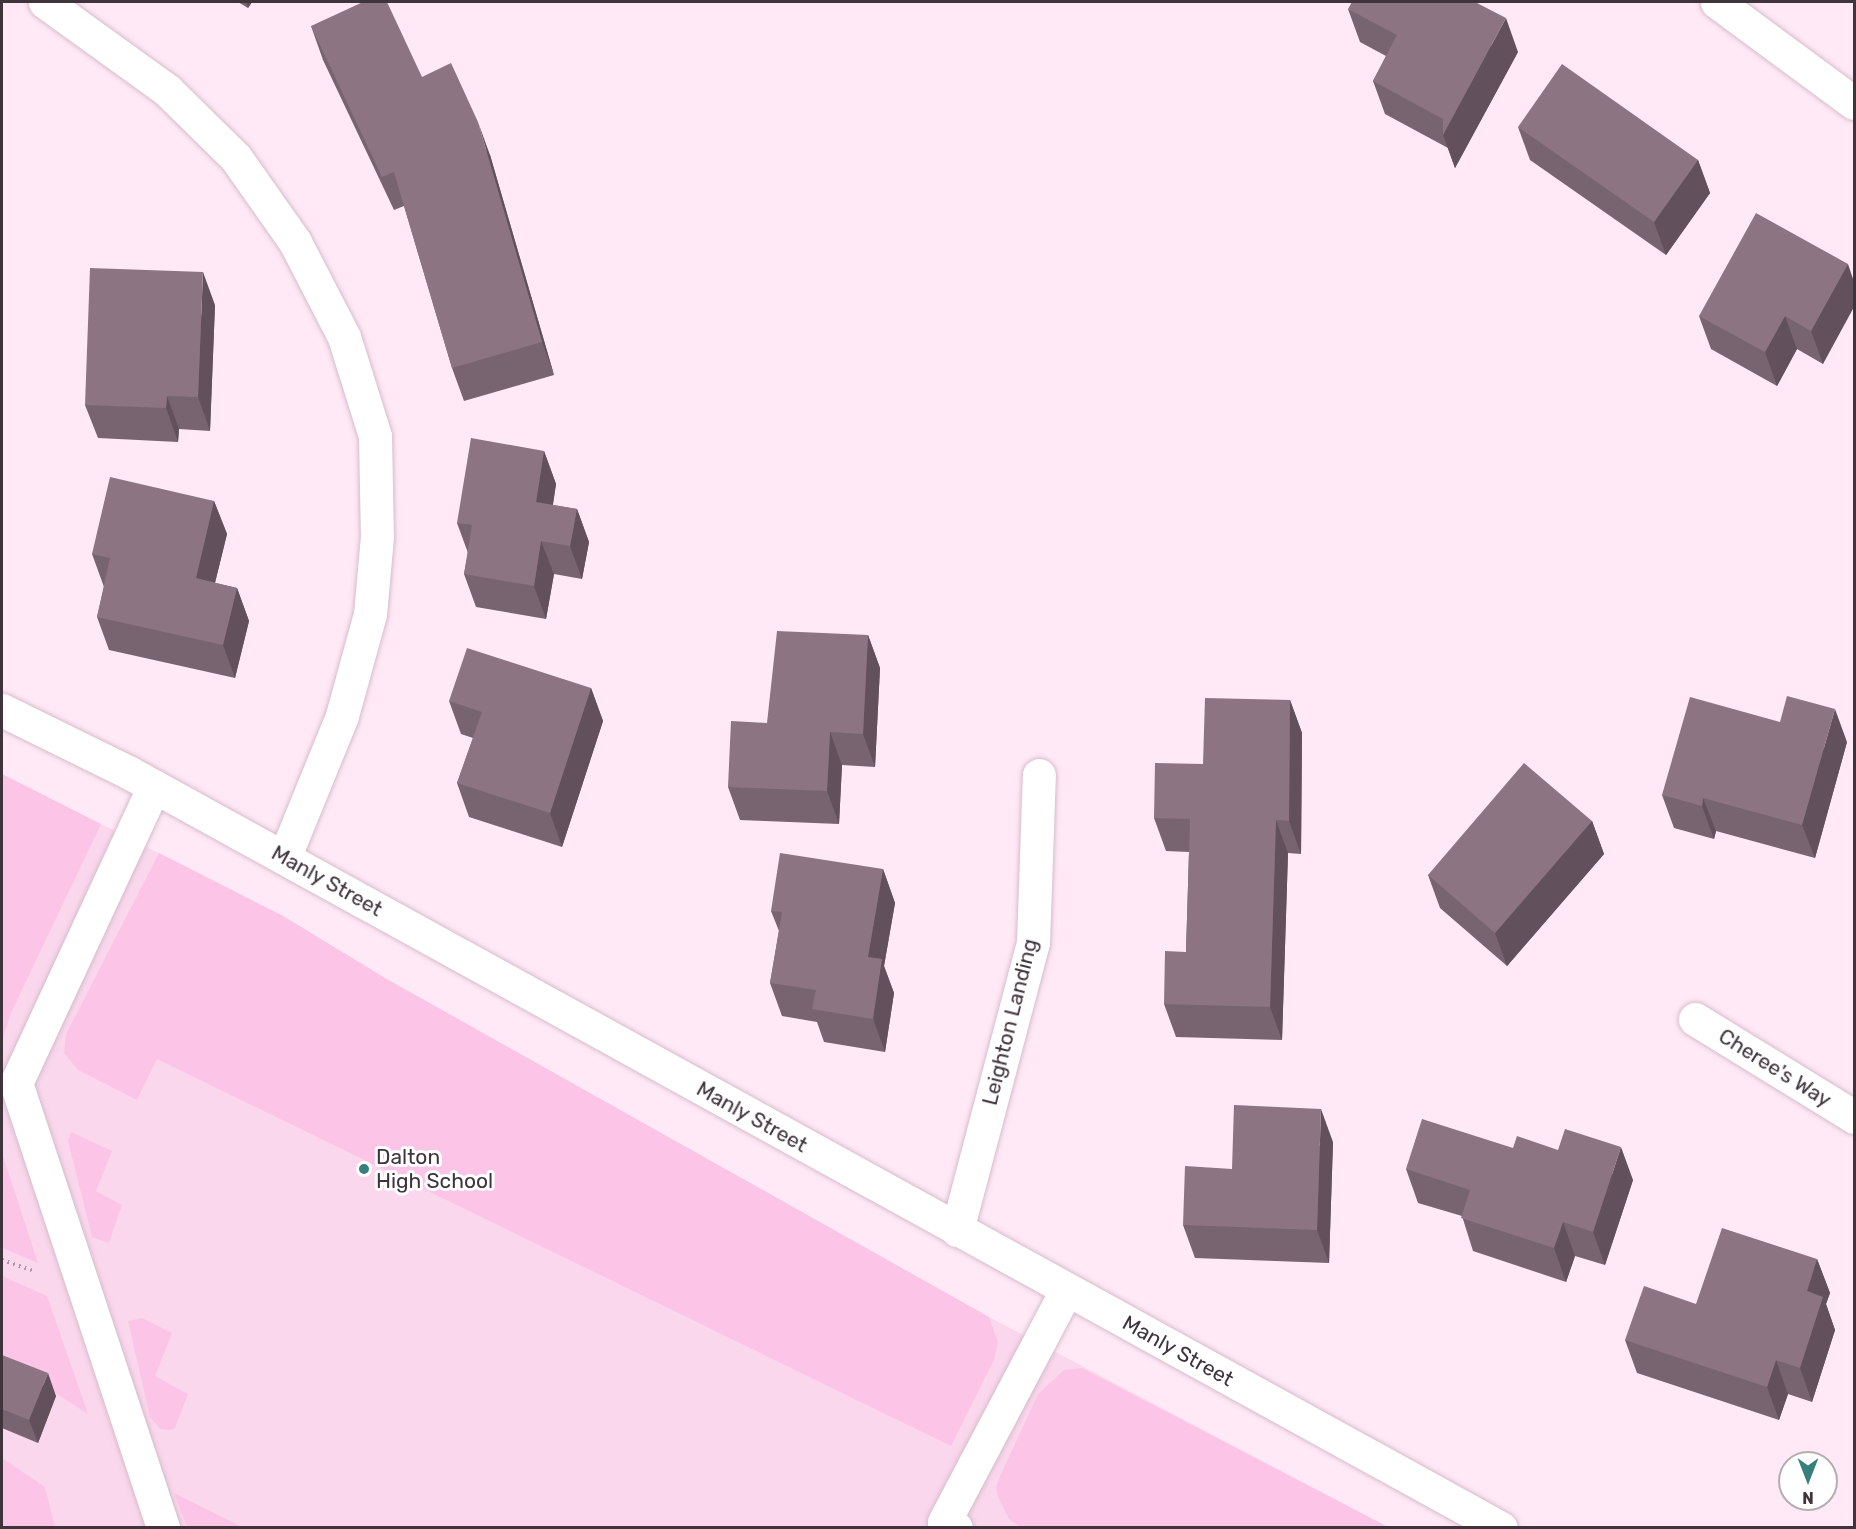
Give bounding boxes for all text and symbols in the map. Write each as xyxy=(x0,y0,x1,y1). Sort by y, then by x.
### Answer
street label: Manly Street xyxy=(267,840,387,922)
street label: Leighton Landing xyxy=(977,936,1043,1108)
street label: Cheree's Way xyxy=(1714,1023,1836,1113)
street label: Manly Street xyxy=(692,1076,812,1158)
place label: Dalton High School xyxy=(376,1144,493,1194)
marker: Dalton High School xyxy=(357,1162,371,1176)
street label: Manly Street xyxy=(1118,1310,1238,1392)
north arrow xyxy=(1778,1451,1838,1511)
text: N xyxy=(1802,1488,1814,1507)

